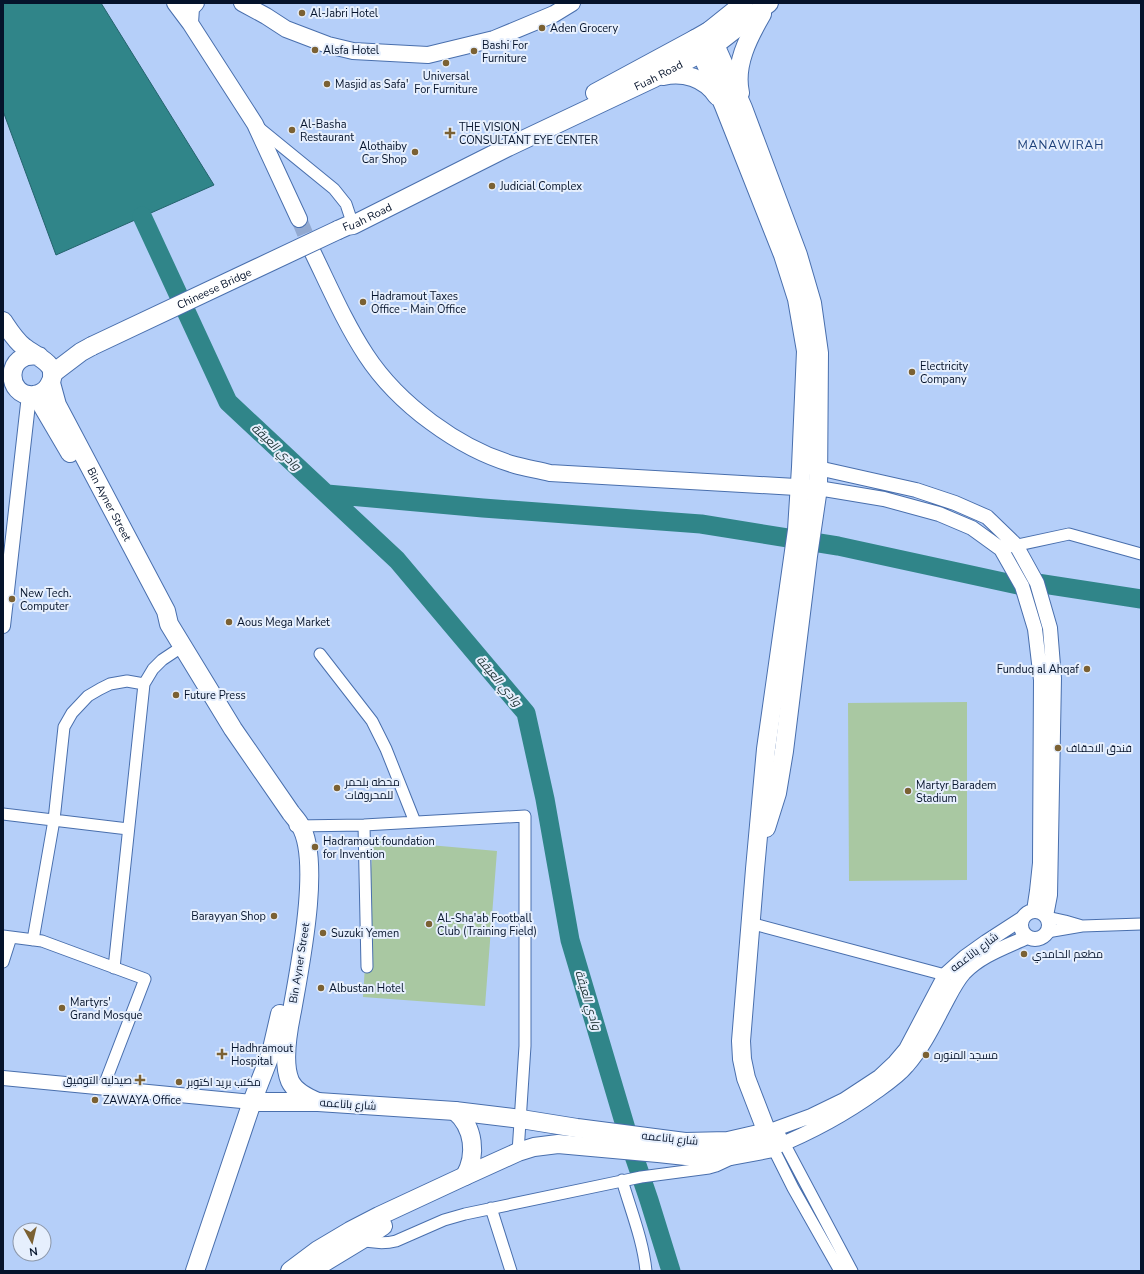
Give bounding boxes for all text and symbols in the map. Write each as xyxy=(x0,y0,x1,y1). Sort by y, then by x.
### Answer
place label: Al-Jabri Hotel xyxy=(310,6,379,21)
marker: Al-Jabri Hotel xyxy=(297,8,307,18)
place label: Aden Grocery xyxy=(550,21,618,36)
marker: Aden Grocery xyxy=(537,23,547,33)
place label: Bashi For Furniture xyxy=(482,38,528,66)
place label: Alsfa Hotel xyxy=(323,43,380,58)
marker: Alsfa Hotel xyxy=(310,45,320,55)
marker: Bashi For Furniture xyxy=(469,46,479,56)
street label: Fuah Road xyxy=(632,57,685,94)
marker: Universal For Furniture xyxy=(441,58,451,68)
place label: Universal For Furniture xyxy=(414,69,478,97)
place label: Masjid as Safa' xyxy=(335,77,408,92)
marker: Masjid as Safa' xyxy=(322,79,332,89)
place label: Al-Basha Restaurant xyxy=(300,117,354,145)
place label: THE VISION CONSULTANT EYE CENTER xyxy=(459,120,599,148)
marker: Al-Basha Restaurant xyxy=(287,125,297,135)
marker: THE VISION CONSULTANT EYE CENTER xyxy=(444,127,456,139)
district label: MANAWIRAH xyxy=(1017,137,1105,153)
place label: Alothaiby Car Shop xyxy=(359,139,407,167)
marker: Alothaiby Car Shop xyxy=(410,147,420,157)
place label: Judicial Complex xyxy=(499,179,582,194)
marker: Judicial Complex xyxy=(487,181,497,191)
street label: Fuah Road xyxy=(340,200,394,235)
street label: Chineese Bridge xyxy=(175,265,254,313)
place label: Hadramout Taxes Office - Main Office xyxy=(371,289,466,317)
marker: Hadramout Taxes Office - Main Office xyxy=(358,297,368,307)
place label: Electricity Company xyxy=(920,359,968,387)
marker: Electricity Company xyxy=(907,367,917,377)
water label: وادي العيقة xyxy=(247,420,305,476)
street label: Bin Ayner Street xyxy=(83,465,135,544)
place label: New Tech. Computer xyxy=(20,586,71,614)
marker: New Tech. Computer xyxy=(7,594,17,604)
place label: Aous Mega Market xyxy=(237,615,330,630)
marker: Aous Mega Market xyxy=(224,617,234,627)
water label: وادي العيقة xyxy=(472,652,526,712)
place label: Funduq al Ahqaf xyxy=(997,662,1079,677)
marker: Funduq al Ahqaf xyxy=(1082,664,1092,674)
place label: Future Press xyxy=(184,688,246,703)
marker: Future Press xyxy=(171,690,181,700)
place label: فندق الاحقاف xyxy=(1066,741,1132,756)
marker: فندق الاحقاف xyxy=(1053,743,1063,753)
place label: محطه بلحمر للمحروقات xyxy=(344,775,400,803)
place label: Martyr Baradem Stadium xyxy=(916,778,996,806)
marker: محطه بلحمر للمحروقات xyxy=(332,783,342,793)
marker: Martyr Baradem Stadium xyxy=(903,786,913,796)
place label: Hadramout foundation for Invention xyxy=(323,834,435,862)
marker: Hadramout foundation for Invention xyxy=(310,842,320,852)
place label: Barayyan Shop xyxy=(191,909,266,924)
marker: Barayyan Shop xyxy=(269,911,279,921)
place label: AL-Sha'ab Football Club (Training Field) xyxy=(437,911,537,939)
marker: AL-Sha'ab Football Club (Training Field) xyxy=(424,919,434,929)
street label: Bin Ayner Street xyxy=(286,922,313,1004)
place label: Suzuki Yemen xyxy=(331,926,399,941)
marker: Suzuki Yemen xyxy=(318,928,328,938)
street label: شارع باناعمه xyxy=(947,929,1001,975)
place label: مطعم الحامدي xyxy=(1032,947,1103,963)
marker: مطعم الحامدي xyxy=(1019,949,1029,959)
water label: وادي العيقة xyxy=(569,968,605,1034)
place label: Albustan Hotel xyxy=(329,981,405,996)
marker: Albustan Hotel xyxy=(316,983,326,993)
place label: Martyrs' Grand Mosque xyxy=(70,995,143,1023)
marker: Martyrs' Grand Mosque xyxy=(57,1003,67,1013)
place label: Hadhramout Hospital xyxy=(231,1041,293,1069)
marker: Hadhramout Hospital xyxy=(216,1048,228,1060)
place label: مسجد المنوره xyxy=(934,1048,998,1063)
marker: مسجد المنوره xyxy=(921,1050,931,1060)
place label: صيدليه التوفيق xyxy=(63,1073,132,1088)
marker: صيدليه التوفيق xyxy=(135,1075,145,1085)
place label: مكتب بريد اكتوبر xyxy=(186,1075,261,1090)
marker: مكتب بريد اكتوبر xyxy=(174,1077,184,1087)
place label: ZAWAYA Office xyxy=(103,1093,181,1108)
marker: ZAWAYA Office xyxy=(90,1095,100,1105)
street label: شارع باناعمه xyxy=(319,1095,377,1114)
street label: شارع باناعمه xyxy=(641,1128,699,1149)
north arrow xyxy=(12,1222,52,1262)
text: N xyxy=(28,1243,38,1259)

